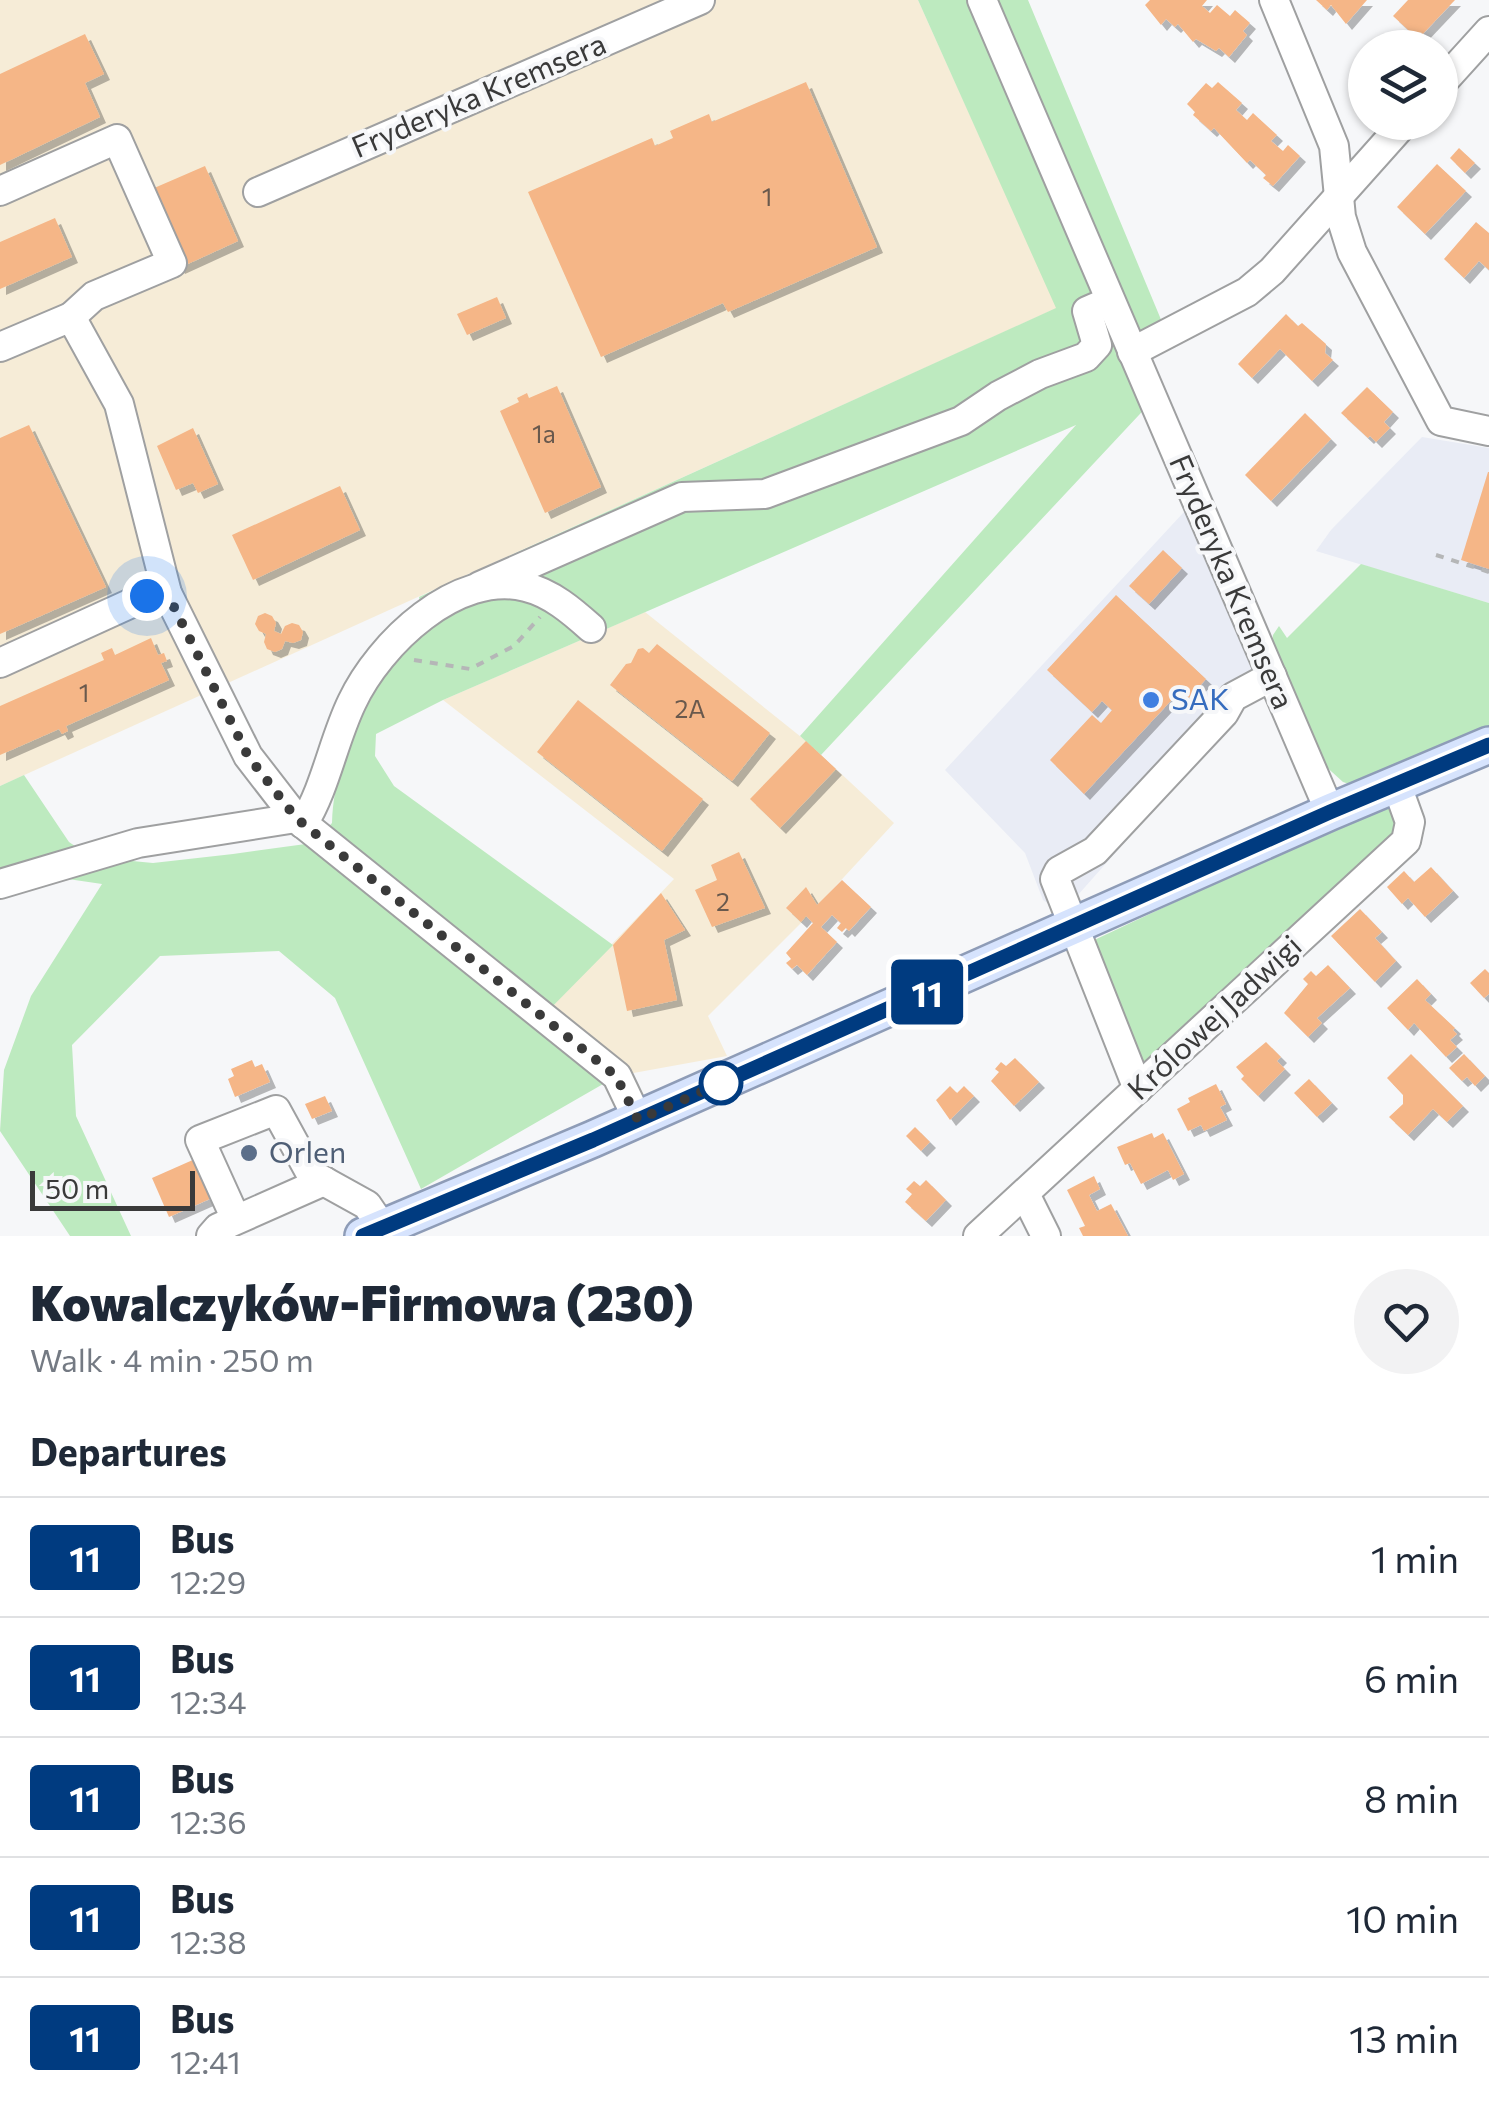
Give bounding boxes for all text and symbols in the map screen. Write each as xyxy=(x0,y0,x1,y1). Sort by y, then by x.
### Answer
street label: Fryderyka Kremsera xyxy=(345,23,611,164)
map controls xyxy=(1348,30,1458,140)
button: layers xyxy=(1348,30,1458,140)
house number: 1 xyxy=(762,181,772,211)
house number: 1a xyxy=(532,418,556,448)
street label: Fryderyka Kremsera xyxy=(1163,448,1304,714)
your location xyxy=(122,571,172,621)
house number: 1 xyxy=(79,677,89,707)
place label: SAK xyxy=(1171,679,1229,716)
marker: SAK xyxy=(1140,689,1162,711)
house number: 2A xyxy=(674,693,706,723)
house number: 2 xyxy=(716,886,730,916)
street label: Królowej Jadwigi xyxy=(1119,926,1308,1106)
line badge: 11 xyxy=(882,960,972,1024)
text: 11 xyxy=(911,971,943,1014)
unlabelled marker xyxy=(700,1062,742,1104)
place label: Orlen xyxy=(269,1132,346,1169)
marker: Orlen xyxy=(238,1142,260,1164)
scale bar xyxy=(30,1166,195,1210)
text: 50 m xyxy=(45,1171,109,1205)
button: heart xyxy=(1354,1269,1459,1374)
text: Kowalczyków-Firmowa (230) xyxy=(30,1272,694,1331)
text: Walk · 4 min · 250 m xyxy=(30,1339,314,1379)
text: Departures xyxy=(30,1427,227,1474)
text: Bus xyxy=(170,1514,235,1561)
text: 1 min xyxy=(1371,1534,1459,1581)
text: 11 xyxy=(69,1536,101,1579)
text: 12:29 xyxy=(170,1561,246,1601)
text: Bus xyxy=(170,1634,235,1681)
text: 6 min xyxy=(1364,1654,1459,1701)
text: 11 xyxy=(69,1656,101,1699)
text: 12:34 xyxy=(170,1681,246,1721)
text: Bus xyxy=(170,1754,235,1801)
text: 8 min xyxy=(1364,1774,1459,1821)
text: 11 xyxy=(69,1776,101,1819)
text: 12:36 xyxy=(170,1801,247,1841)
text: Bus xyxy=(170,1874,235,1921)
text: 10 min xyxy=(1346,1894,1459,1941)
text: 11 xyxy=(69,1896,101,1939)
text: 12:38 xyxy=(170,1921,247,1961)
text: Bus xyxy=(170,1994,235,2041)
text: 13 min xyxy=(1349,2014,1459,2061)
text: 11 xyxy=(69,2016,101,2059)
text: 12:41 xyxy=(170,2041,241,2081)

